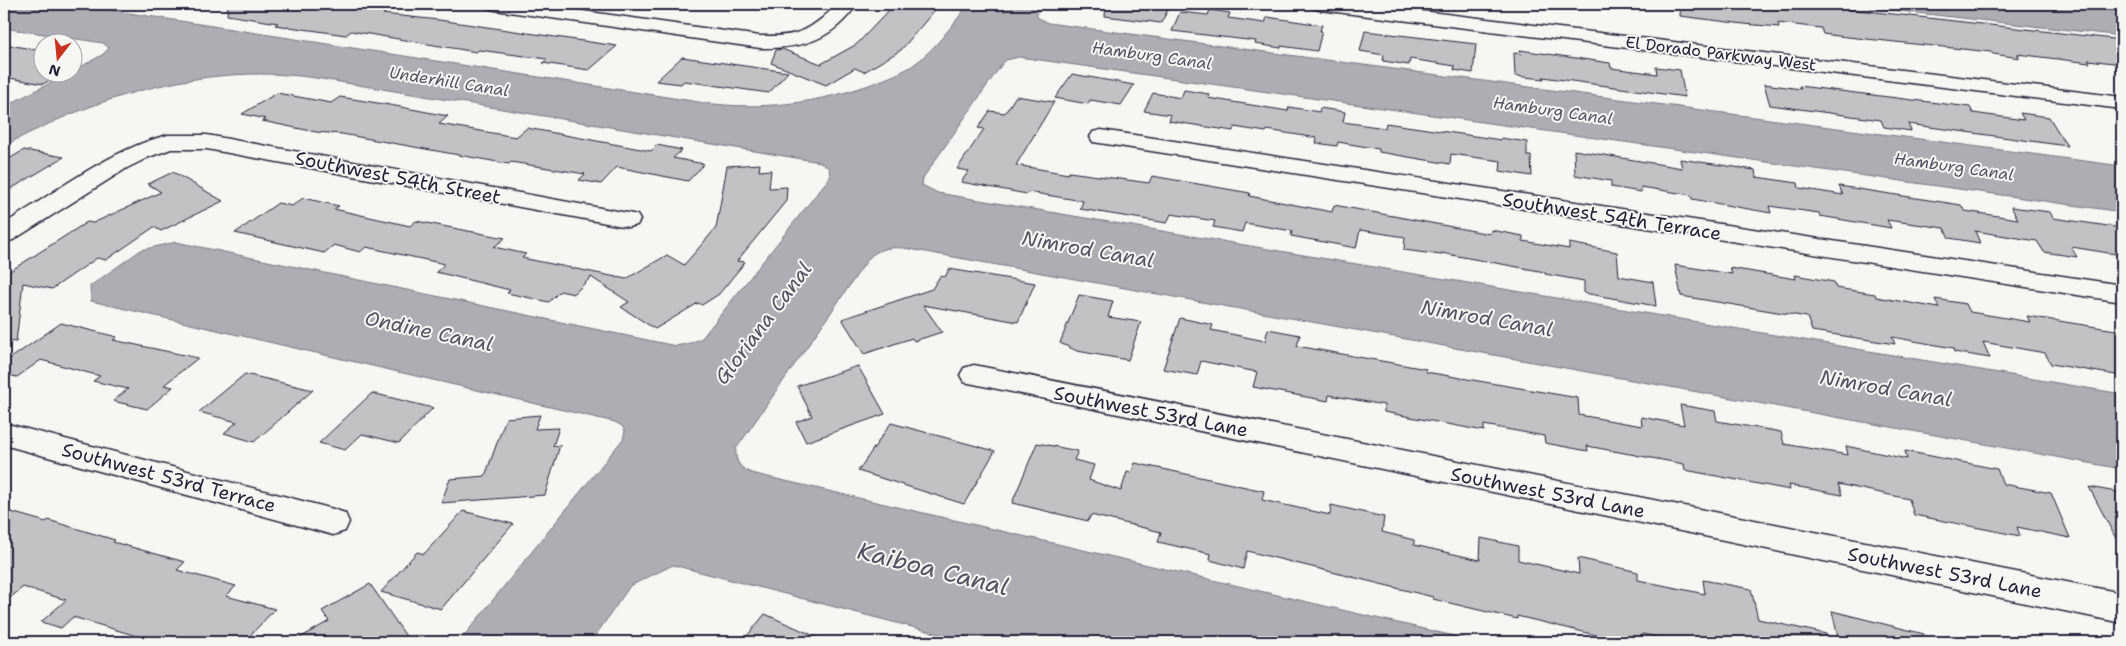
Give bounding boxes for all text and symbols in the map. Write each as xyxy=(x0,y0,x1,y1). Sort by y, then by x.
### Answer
street label: El Dorado Parkway West xyxy=(1625,31,1817,76)
north arrow xyxy=(32,32,82,82)
water label: Hamburg Canal xyxy=(1091,37,1213,74)
text: N xyxy=(47,60,62,81)
water label: Underhill Canal xyxy=(388,62,510,101)
water label: Hamburg Canal xyxy=(1492,92,1614,129)
street label: Southwest 54th Street xyxy=(293,145,503,210)
water label: Hamburg Canal xyxy=(1893,148,2015,185)
street label: Southwest 54th Terrace xyxy=(1501,187,1723,246)
water label: Nimrod Canal xyxy=(1020,225,1156,273)
water label: Gloriana Canal xyxy=(709,257,817,389)
water label: Nimrod Canal xyxy=(1419,294,1555,342)
water label: Ondine Canal xyxy=(363,305,495,357)
water label: Nimrod Canal xyxy=(1818,364,1954,412)
street label: Southwest 53rd Lane xyxy=(1052,380,1250,443)
street label: Southwest 53rd Terrace xyxy=(59,437,279,518)
street label: Southwest 53rd Lane xyxy=(1449,461,1647,524)
water label: Kaiboa Canal xyxy=(854,535,1012,603)
street label: Southwest 53rd Lane xyxy=(1846,541,2044,604)

